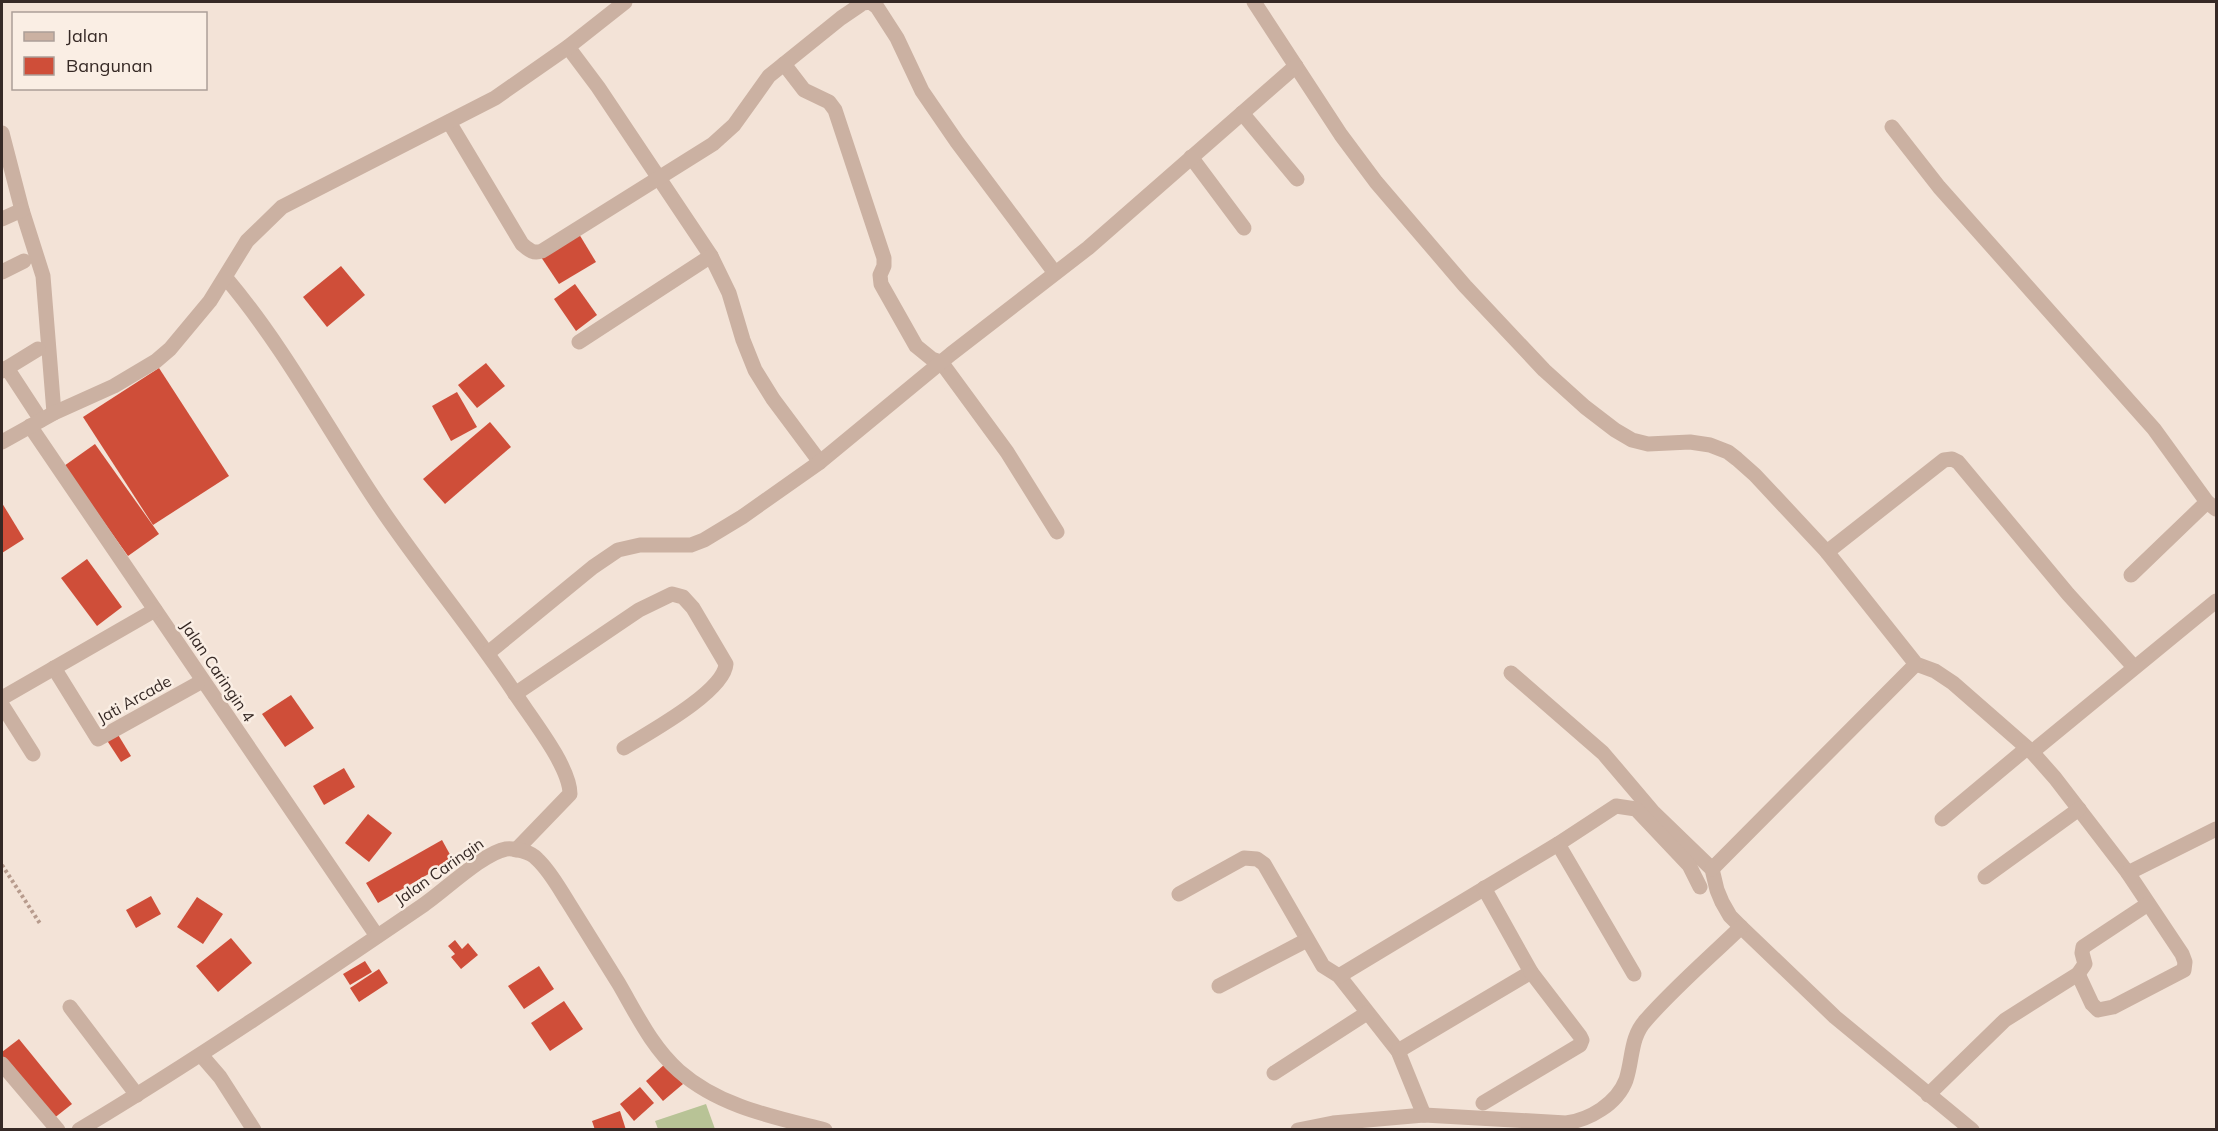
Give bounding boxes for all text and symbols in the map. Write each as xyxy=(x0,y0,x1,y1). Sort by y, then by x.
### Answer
legend xyxy=(12,12,207,90)
text: Jalan xyxy=(66,24,108,47)
text: Bangunan xyxy=(66,54,153,77)
street label: Jalan Caringin 4 xyxy=(177,617,259,726)
street label: Jati Arcade xyxy=(93,670,175,728)
street label: Jalan Caringin xyxy=(391,833,487,909)

